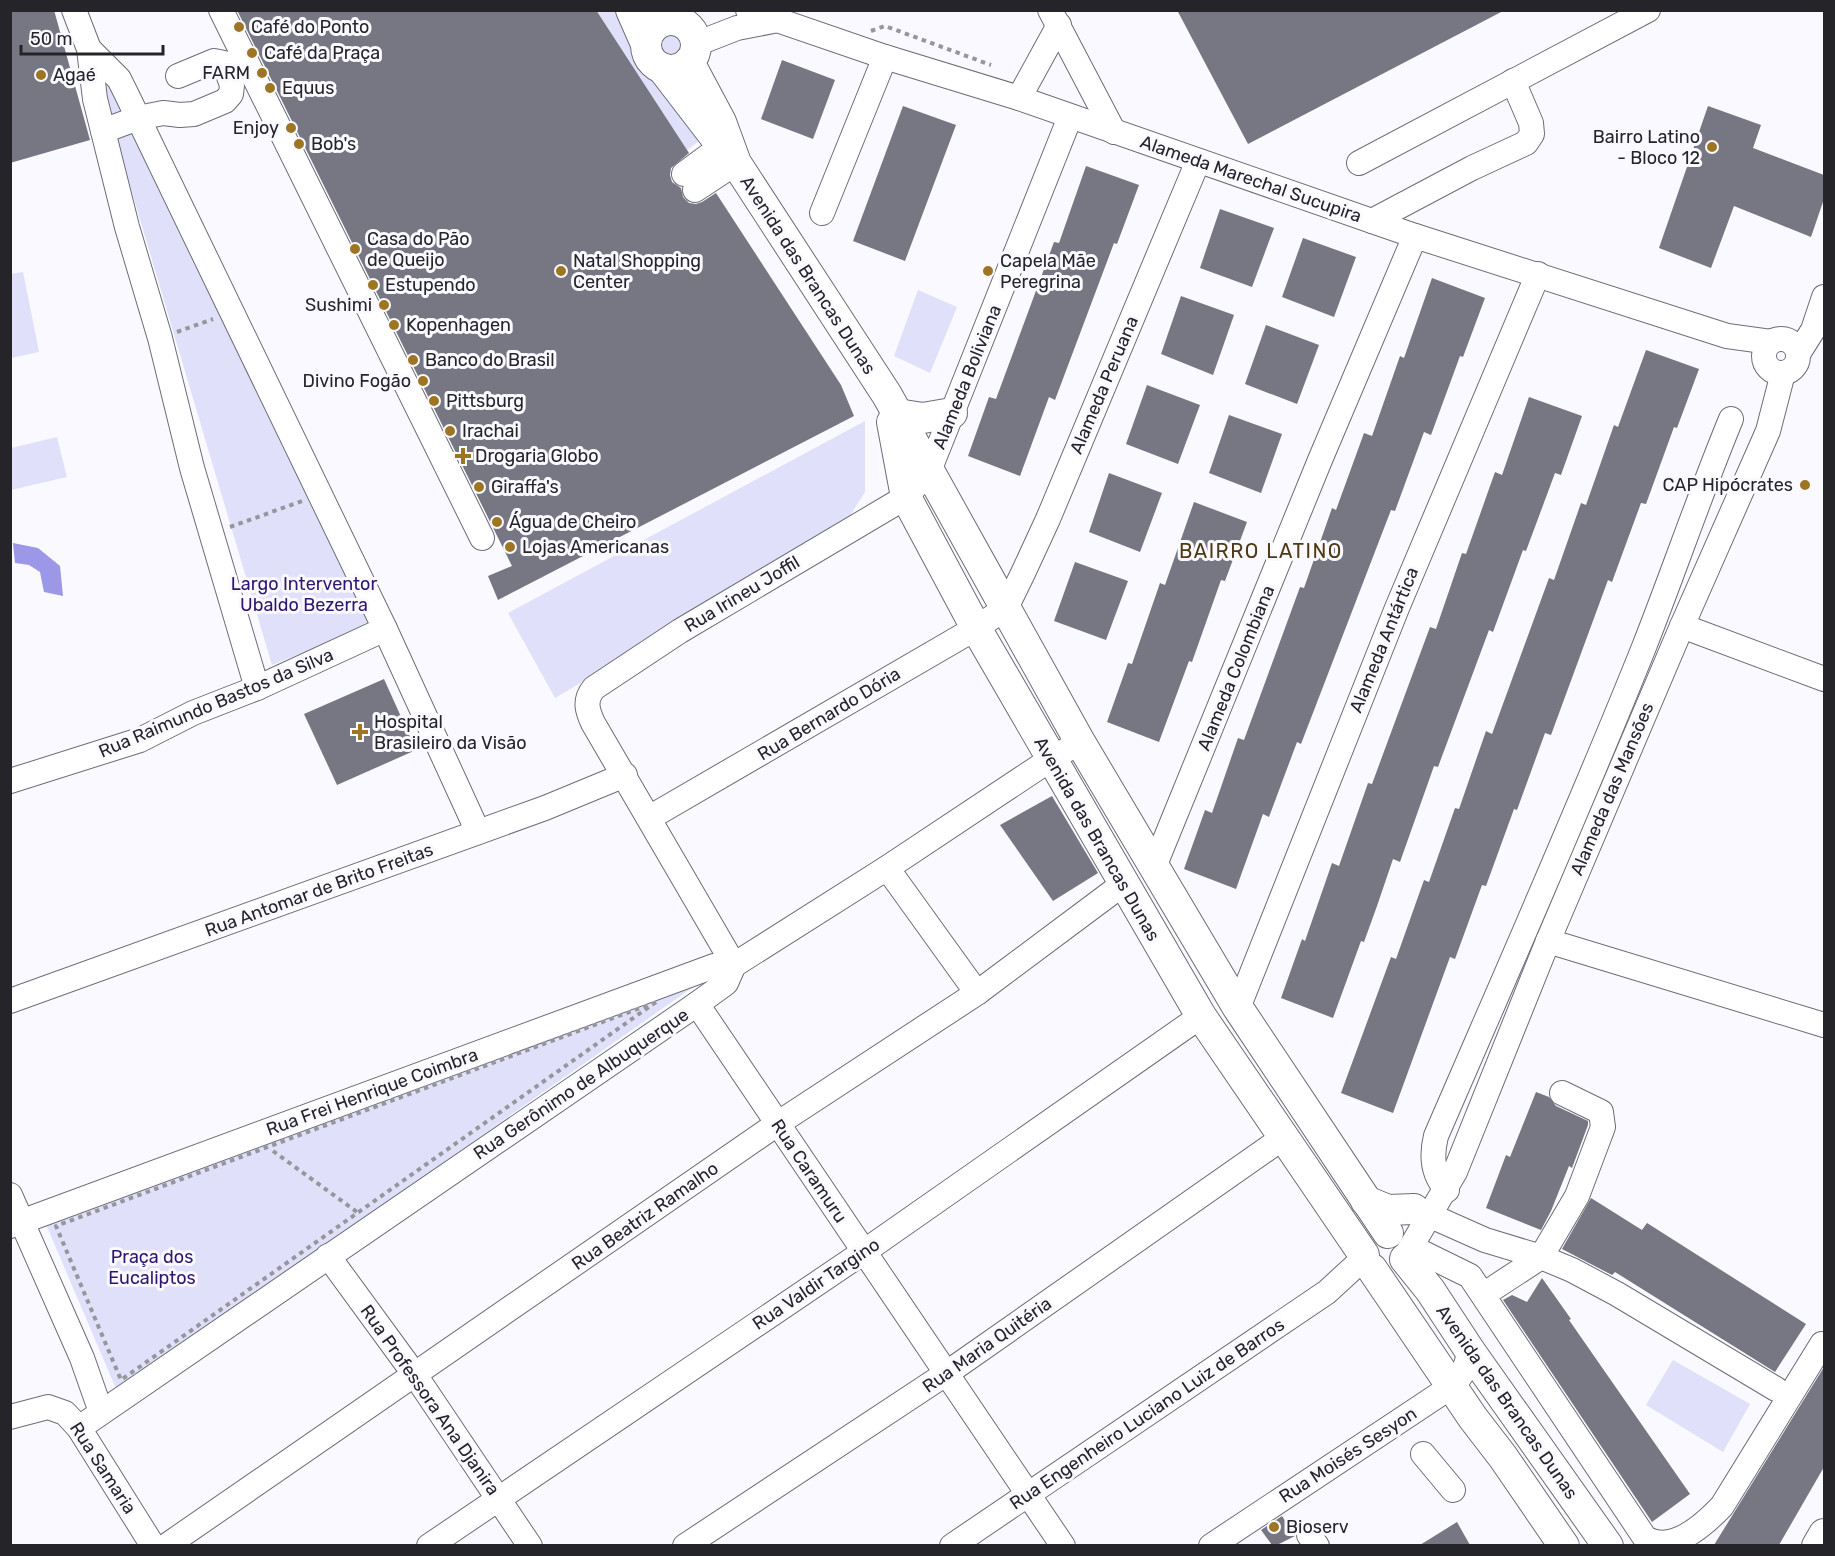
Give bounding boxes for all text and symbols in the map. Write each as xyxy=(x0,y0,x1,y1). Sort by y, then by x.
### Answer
place label: Café do Ponto xyxy=(251,16,369,38)
scale bar xyxy=(21,18,164,56)
marker: Café do Ponto xyxy=(232,20,246,34)
text: 50 m xyxy=(30,28,73,50)
place label: Café da Praça xyxy=(264,42,380,64)
marker: Café da Praça xyxy=(245,46,259,60)
place label: FARM xyxy=(202,62,250,84)
place label: Agaé xyxy=(53,64,96,86)
marker: FARM xyxy=(255,66,269,80)
marker: Agaé xyxy=(34,68,48,82)
place label: Equus xyxy=(282,77,334,99)
marker: Equus xyxy=(263,81,277,95)
place label: Enjoy xyxy=(233,117,279,139)
marker: Enjoy xyxy=(284,121,298,135)
place label: Bairro Latino - Bloco 12 xyxy=(1593,126,1700,169)
street label: Alameda Marechal Sucupira xyxy=(1137,131,1365,227)
place label: Bob's xyxy=(311,133,356,155)
marker: Bob's xyxy=(292,137,306,151)
marker: Bairro Latino - Bloco 12 xyxy=(1705,140,1719,154)
street label: Avenida das Brancas Dunas xyxy=(736,172,880,378)
place label: Casa do Pão de Queijo xyxy=(367,228,470,271)
marker: Casa do Pão de Queijo xyxy=(348,242,362,256)
place label: Natal Shopping Center xyxy=(573,250,701,293)
place label: Capela Mãe Peregrina xyxy=(1000,250,1096,293)
marker: Natal Shopping Center xyxy=(554,264,568,278)
marker: Capela Mãe Peregrina xyxy=(981,264,995,278)
place label: Estupendo xyxy=(385,274,476,296)
marker: Estupendo xyxy=(366,278,380,292)
place label: Sushimi xyxy=(305,294,372,316)
marker: Sushimi xyxy=(377,298,391,312)
street label: Alameda Boliviana xyxy=(928,302,1006,452)
street label: Alameda Peruana xyxy=(1065,313,1143,457)
place label: Kopenhagen xyxy=(406,314,511,336)
marker: Kopenhagen xyxy=(387,318,401,332)
place label: Banco do Brasil xyxy=(425,349,555,371)
marker: Banco do Brasil xyxy=(406,353,420,367)
place label: Divino Fogão xyxy=(303,370,411,392)
marker: Divino Fogão xyxy=(416,374,430,388)
place label: Pittsburg xyxy=(446,390,524,412)
marker: Pittsburg xyxy=(427,394,441,408)
place label: Irachai xyxy=(462,420,519,442)
marker: Irachai xyxy=(443,424,457,438)
place label: Drogaria Globo xyxy=(475,445,599,467)
marker: Drogaria Globo xyxy=(456,449,470,463)
place label: CAP Hipócrates xyxy=(1662,474,1793,496)
place label: Giraffa's xyxy=(491,476,559,498)
marker: CAP Hipócrates xyxy=(1798,478,1812,492)
marker: Giraffa's xyxy=(472,480,486,494)
place label: Água de Cheiro xyxy=(509,511,636,533)
marker: Água de Cheiro xyxy=(490,515,504,529)
place label: Lojas Americanas xyxy=(522,536,669,558)
district label: BAIRRO LATINO xyxy=(1179,539,1343,563)
marker: Lojas Americanas xyxy=(503,540,517,554)
street label: Rua Irineu Joffil xyxy=(680,551,804,637)
street label: Alameda Antártica xyxy=(1345,564,1423,716)
park label: Largo Interventor Ubaldo Bezerra xyxy=(231,573,377,616)
street label: Alameda Colombiana xyxy=(1193,582,1279,754)
street label: Rua Raimundo Bastos da Silva xyxy=(95,643,337,763)
street label: Rua Bernardo Dória xyxy=(754,663,904,765)
street label: Alameda das Mansões xyxy=(1566,699,1658,879)
place label: Hospital Brasileiro da Visão xyxy=(374,711,527,754)
marker: Hospital Brasileiro da Visão xyxy=(351,723,369,741)
street label: Avenida das Brancas Dunas xyxy=(1029,733,1165,945)
street label: Rua Antomar de Brito Freitas xyxy=(202,838,436,942)
street label: Rua Gerônimo de Albuquerque xyxy=(469,1004,693,1164)
street label: Rua Frei Henrique Coimbra xyxy=(263,1043,481,1141)
street label: Rua Caramuru xyxy=(766,1115,852,1227)
street label: Rua Beatriz Ramalho xyxy=(567,1157,723,1275)
street label: Rua Valdir Targino xyxy=(748,1233,884,1335)
park label: Praça dos Eucaliptos xyxy=(108,1246,196,1289)
street label: Rua Maria Quitéria xyxy=(918,1292,1056,1398)
street label: Rua Professora Ana Djanira xyxy=(356,1300,504,1500)
street label: Avenida das Brancas Dunas xyxy=(1431,1301,1583,1503)
street label: Rua Engenheiro Luciano Luiz de Barros xyxy=(1005,1314,1289,1514)
street label: Rua Moisés Sesyon xyxy=(1275,1402,1421,1508)
street label: Rua Samaria xyxy=(65,1418,141,1518)
place label: Bioserv xyxy=(1286,1516,1349,1538)
marker: Bioserv xyxy=(1267,1520,1281,1534)

